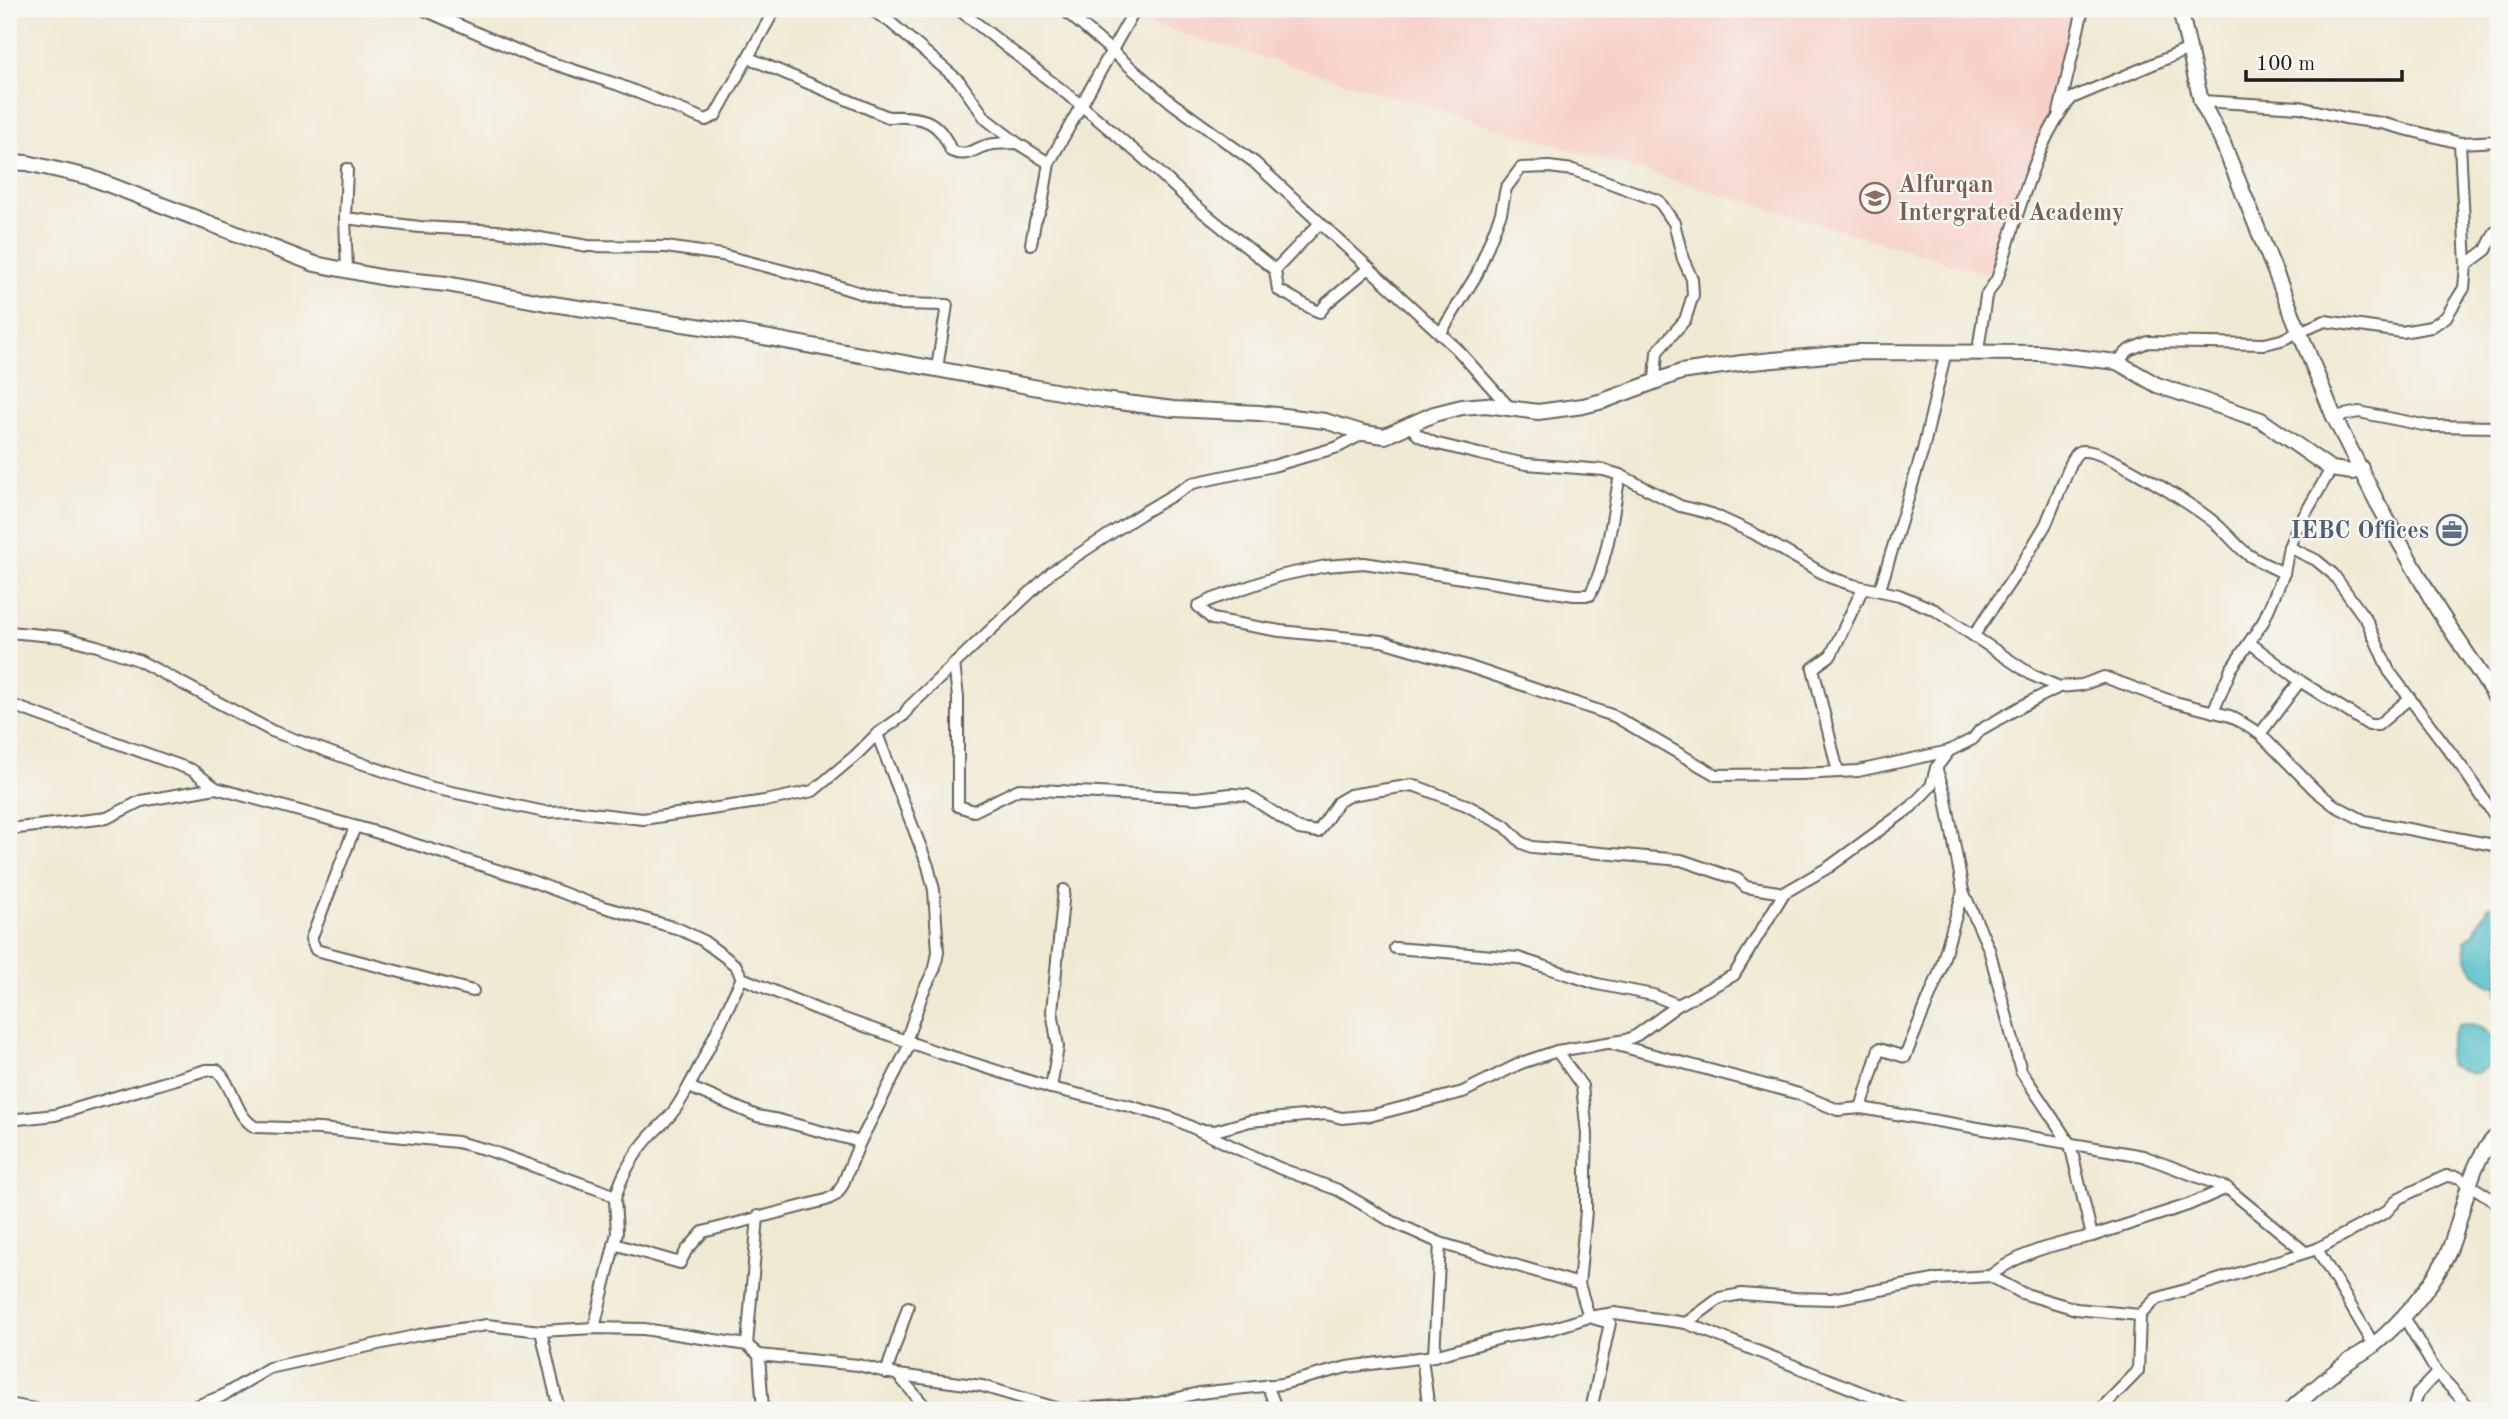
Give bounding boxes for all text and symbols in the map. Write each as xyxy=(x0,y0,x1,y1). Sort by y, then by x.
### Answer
scale bar xyxy=(2246,38,2401,82)
text: 100 m xyxy=(2256,54,2315,75)
place label: Alfurqan Intergrated Academy xyxy=(1898,174,2125,226)
school or university icon: Alfurqan Intergrated Academy xyxy=(1858,181,1892,215)
office icon: IEBC Offices xyxy=(2435,513,2469,547)
place label: IEBC Offices xyxy=(2290,520,2429,544)

